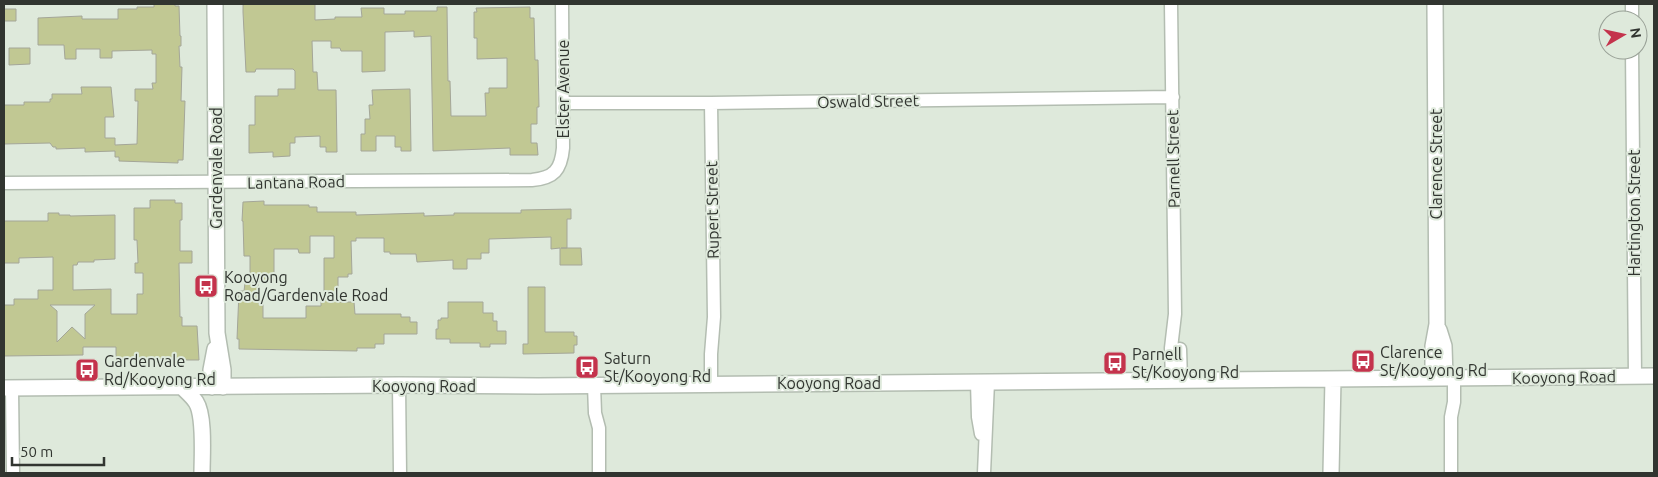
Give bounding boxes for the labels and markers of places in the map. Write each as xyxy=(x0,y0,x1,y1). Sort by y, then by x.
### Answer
place label: Kooyong Road/Gardenvale Road xyxy=(224,268,388,304)
bus stop icon: Kooyong Road/Gardenvale Road xyxy=(193,273,219,299)
place label: Clarence St/Kooyong Rd xyxy=(1380,343,1487,379)
place label: Parnell St/Kooyong Rd xyxy=(1132,345,1239,381)
bus stop icon: Clarence St/Kooyong Rd xyxy=(1350,348,1376,374)
place label: Saturn St/Kooyong Rd xyxy=(604,349,711,385)
bus stop icon: Parnell St/Kooyong Rd xyxy=(1102,350,1128,376)
place label: Gardenvale Rd/Kooyong Rd xyxy=(104,352,216,388)
bus stop icon: Saturn St/Kooyong Rd xyxy=(574,354,600,380)
bus stop icon: Gardenvale Rd/Kooyong Rd xyxy=(74,357,100,383)

